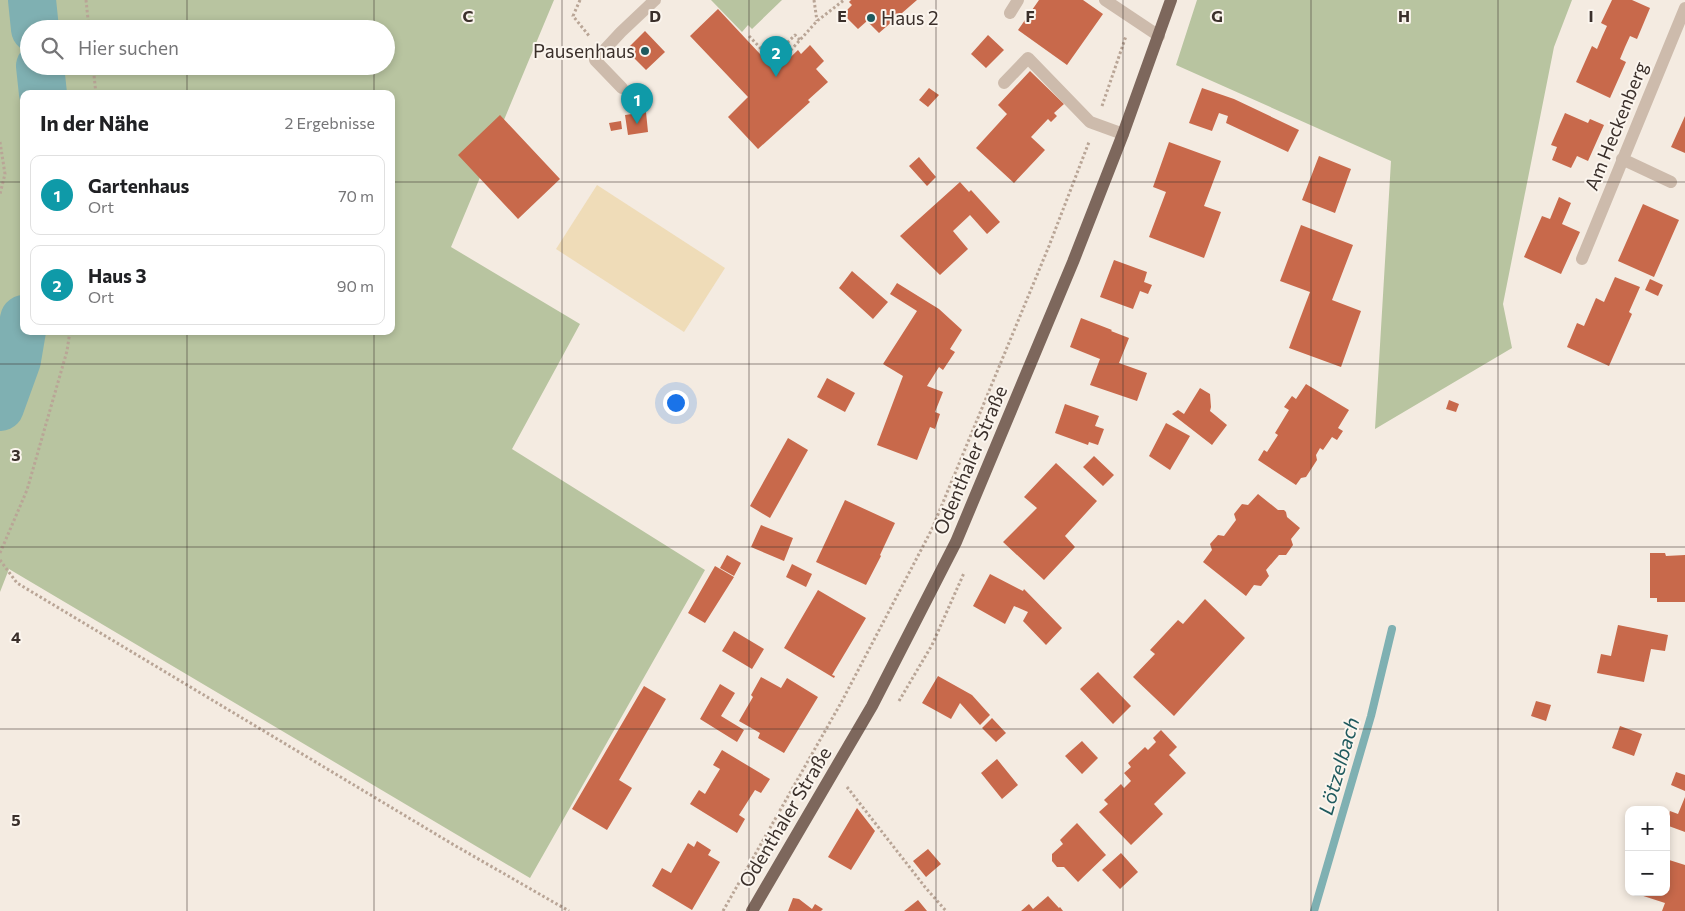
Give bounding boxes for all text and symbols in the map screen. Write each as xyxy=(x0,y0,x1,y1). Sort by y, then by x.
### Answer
text: C xyxy=(463,6,474,25)
text: D xyxy=(649,6,661,25)
text: E xyxy=(837,6,847,25)
place label: Haus 2 xyxy=(881,6,939,29)
text: F xyxy=(1025,6,1035,25)
text: G xyxy=(1211,6,1223,25)
text: H xyxy=(1398,6,1410,25)
text: I xyxy=(1588,6,1594,25)
marker: Haus 2 xyxy=(865,12,877,24)
search box xyxy=(20,20,395,75)
icon: search xyxy=(38,34,66,62)
text: Hier suchen xyxy=(78,36,179,59)
pin: 2 xyxy=(760,36,792,77)
place label: Pausenhaus xyxy=(533,39,635,62)
marker: Pausenhaus xyxy=(639,45,651,57)
street label: Am Heckenberg xyxy=(1579,58,1652,194)
pin: 1 xyxy=(621,83,653,124)
text: In der Nähe xyxy=(40,110,149,135)
text: 2 Ergebnisse xyxy=(285,113,375,132)
text: Gartenhaus xyxy=(88,174,189,197)
text: 1 xyxy=(53,186,61,205)
text: 70 m xyxy=(338,186,374,205)
text: Ort xyxy=(88,197,114,216)
text: Haus 3 xyxy=(88,264,147,287)
text: 2 xyxy=(52,276,62,295)
text: 90 m xyxy=(337,276,374,295)
text: Ort xyxy=(88,287,114,306)
street label: Odenthaler Straße xyxy=(928,382,1011,538)
your location xyxy=(663,390,689,416)
text: 3 xyxy=(11,445,21,464)
text: 4 xyxy=(11,627,21,646)
water label: Lötzelbach xyxy=(1313,714,1363,817)
street label: Odenthaler Straße xyxy=(734,742,836,891)
map controls xyxy=(1625,806,1670,896)
button: + xyxy=(1625,806,1670,851)
text: 5 xyxy=(11,810,21,829)
button: − xyxy=(1625,851,1670,896)

